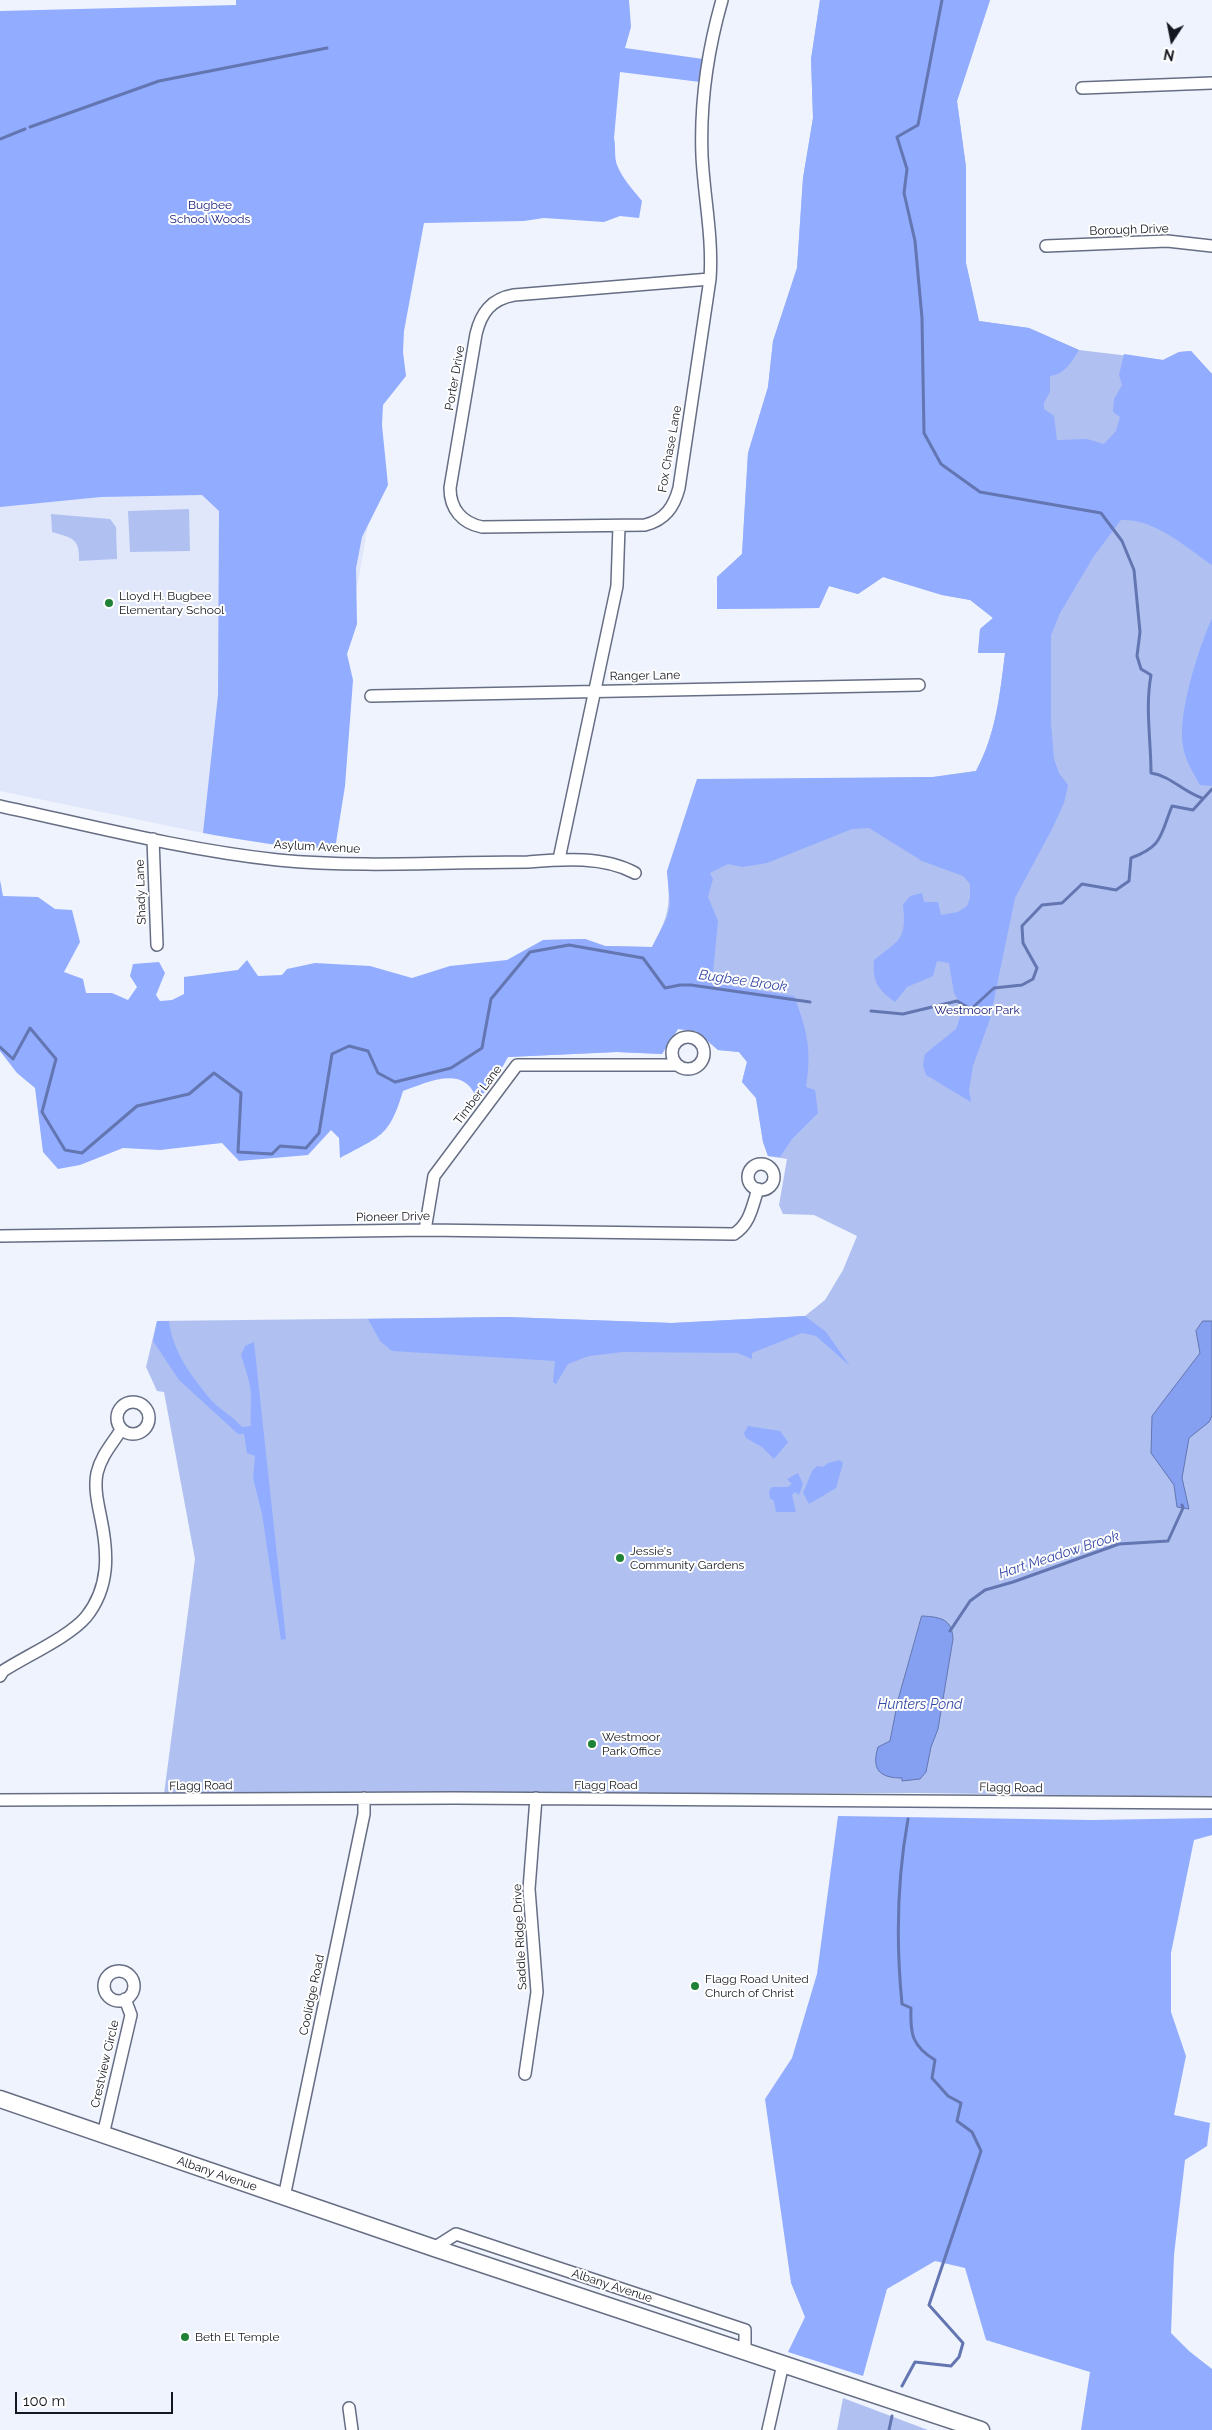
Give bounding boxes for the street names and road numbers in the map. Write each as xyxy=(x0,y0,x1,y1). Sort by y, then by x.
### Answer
street label: Borough Drive xyxy=(1089,221,1169,239)
street label: Porter Drive xyxy=(442,344,468,412)
street label: Fox Chase Lane xyxy=(655,404,685,494)
street label: Ranger Lane xyxy=(610,668,680,684)
street label: Asylum Avenue xyxy=(273,838,361,856)
street label: Shady Lane xyxy=(133,859,149,925)
street label: Timber Lane xyxy=(451,1063,505,1127)
street label: Pioneer Drive xyxy=(356,1209,430,1225)
street label: Flagg Road xyxy=(169,1778,233,1794)
street label: Flagg Road xyxy=(574,1778,638,1792)
street label: Flagg Road xyxy=(979,1780,1043,1796)
street label: Saddle Ridge Drive xyxy=(510,1884,530,1990)
street label: Coolidge Road xyxy=(296,1953,328,2037)
street label: Crestview Circle xyxy=(88,2019,122,2109)
street label: Albany Avenue xyxy=(175,2154,259,2194)
street label: Albany Avenue xyxy=(570,2266,654,2306)

